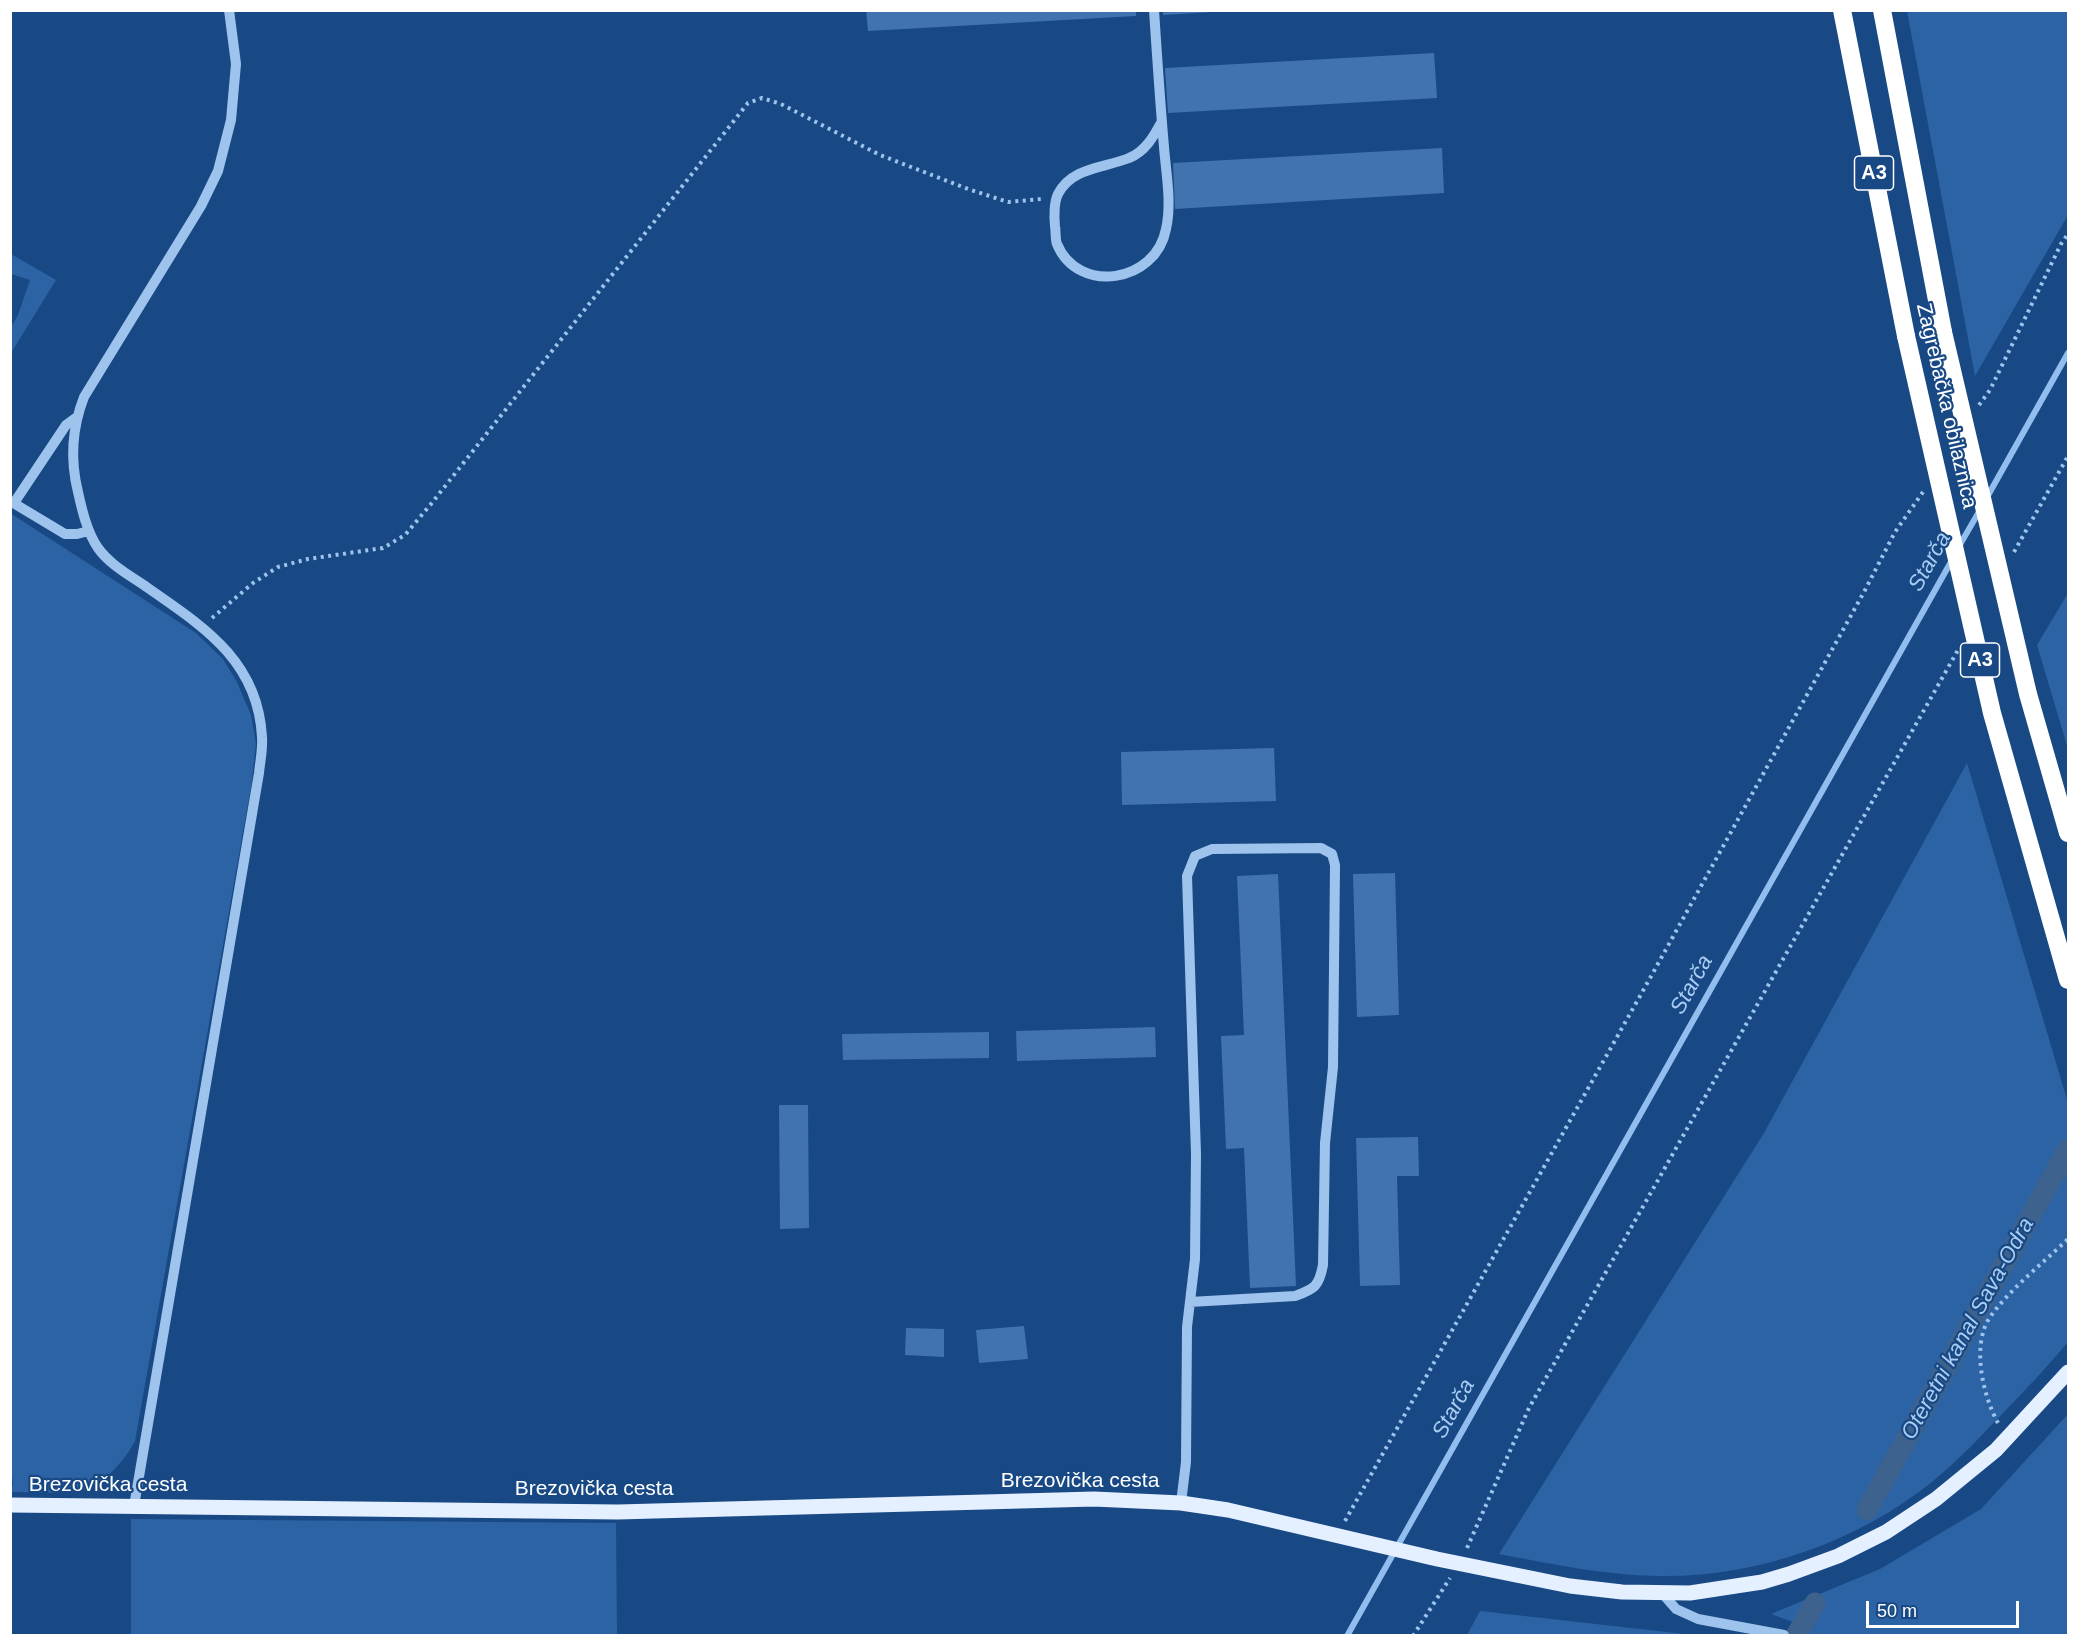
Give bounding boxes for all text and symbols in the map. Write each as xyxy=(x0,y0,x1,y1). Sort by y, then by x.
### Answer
road number: A3 xyxy=(1854,156,1894,190)
street label: Zagrebačka obilaznica xyxy=(1910,301,1982,511)
water label: Starča xyxy=(1903,528,1957,596)
road number: A3 xyxy=(1960,643,2000,677)
water label: Starča xyxy=(1665,951,1719,1019)
water label: Oteretni kanal Sava-Odra xyxy=(1896,1214,2040,1444)
water label: Starča xyxy=(1427,1375,1481,1443)
street label: Brezovička cesta xyxy=(1001,1468,1159,1494)
street label: Brezovička cesta xyxy=(29,1472,187,1498)
street label: Brezovička cesta xyxy=(515,1476,673,1502)
scale bar xyxy=(1869,1589,2022,1627)
text: 50 m xyxy=(1877,1601,1917,1621)

